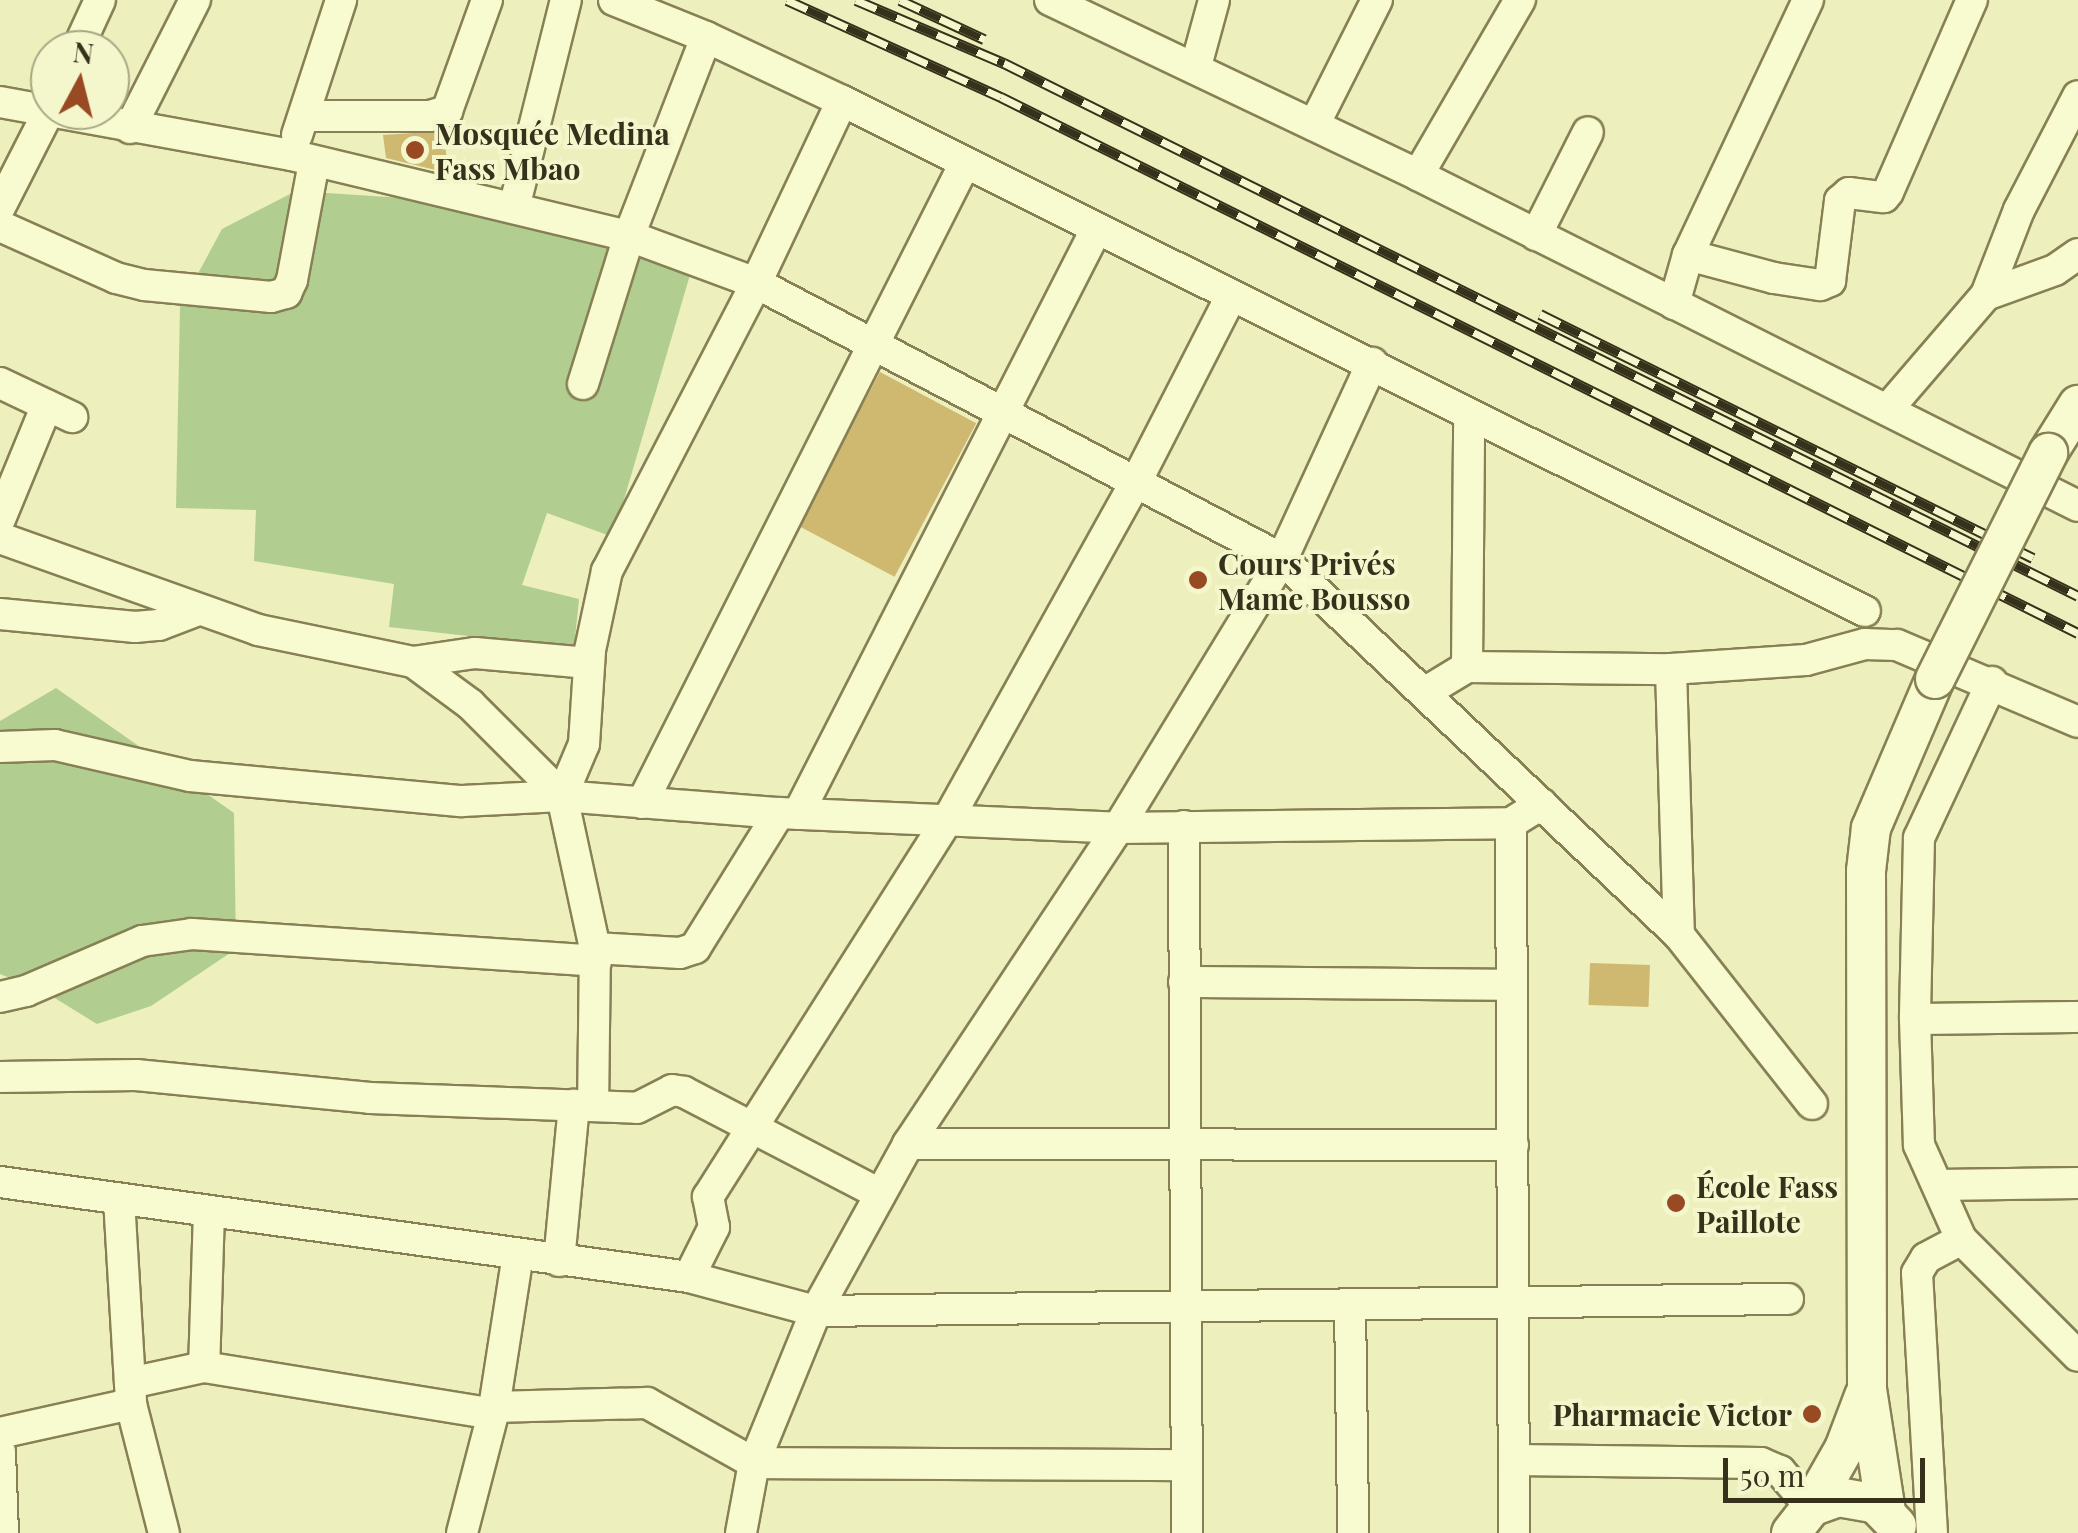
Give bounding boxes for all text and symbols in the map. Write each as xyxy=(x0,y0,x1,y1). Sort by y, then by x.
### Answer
north arrow xyxy=(30,30,130,130)
text: N xyxy=(71,32,96,71)
place label: Mosquée Medina Fass Mbao xyxy=(435,115,670,186)
marker: Mosquée Medina Fass Mbao xyxy=(404,139,426,161)
place label: Cours Privés Mame Bousso xyxy=(1218,545,1410,616)
marker: Cours Privés Mame Bousso xyxy=(1187,569,1209,591)
place label: École Fass Paillote xyxy=(1696,1168,1838,1238)
marker: École Fass Paillote xyxy=(1665,1192,1687,1214)
place label: Pharmacie Victor xyxy=(1551,1396,1792,1432)
marker: Pharmacie Victor xyxy=(1801,1403,1823,1425)
scale bar xyxy=(1728,1438,1930,1500)
text: 50 m xyxy=(1740,1455,1805,1495)

